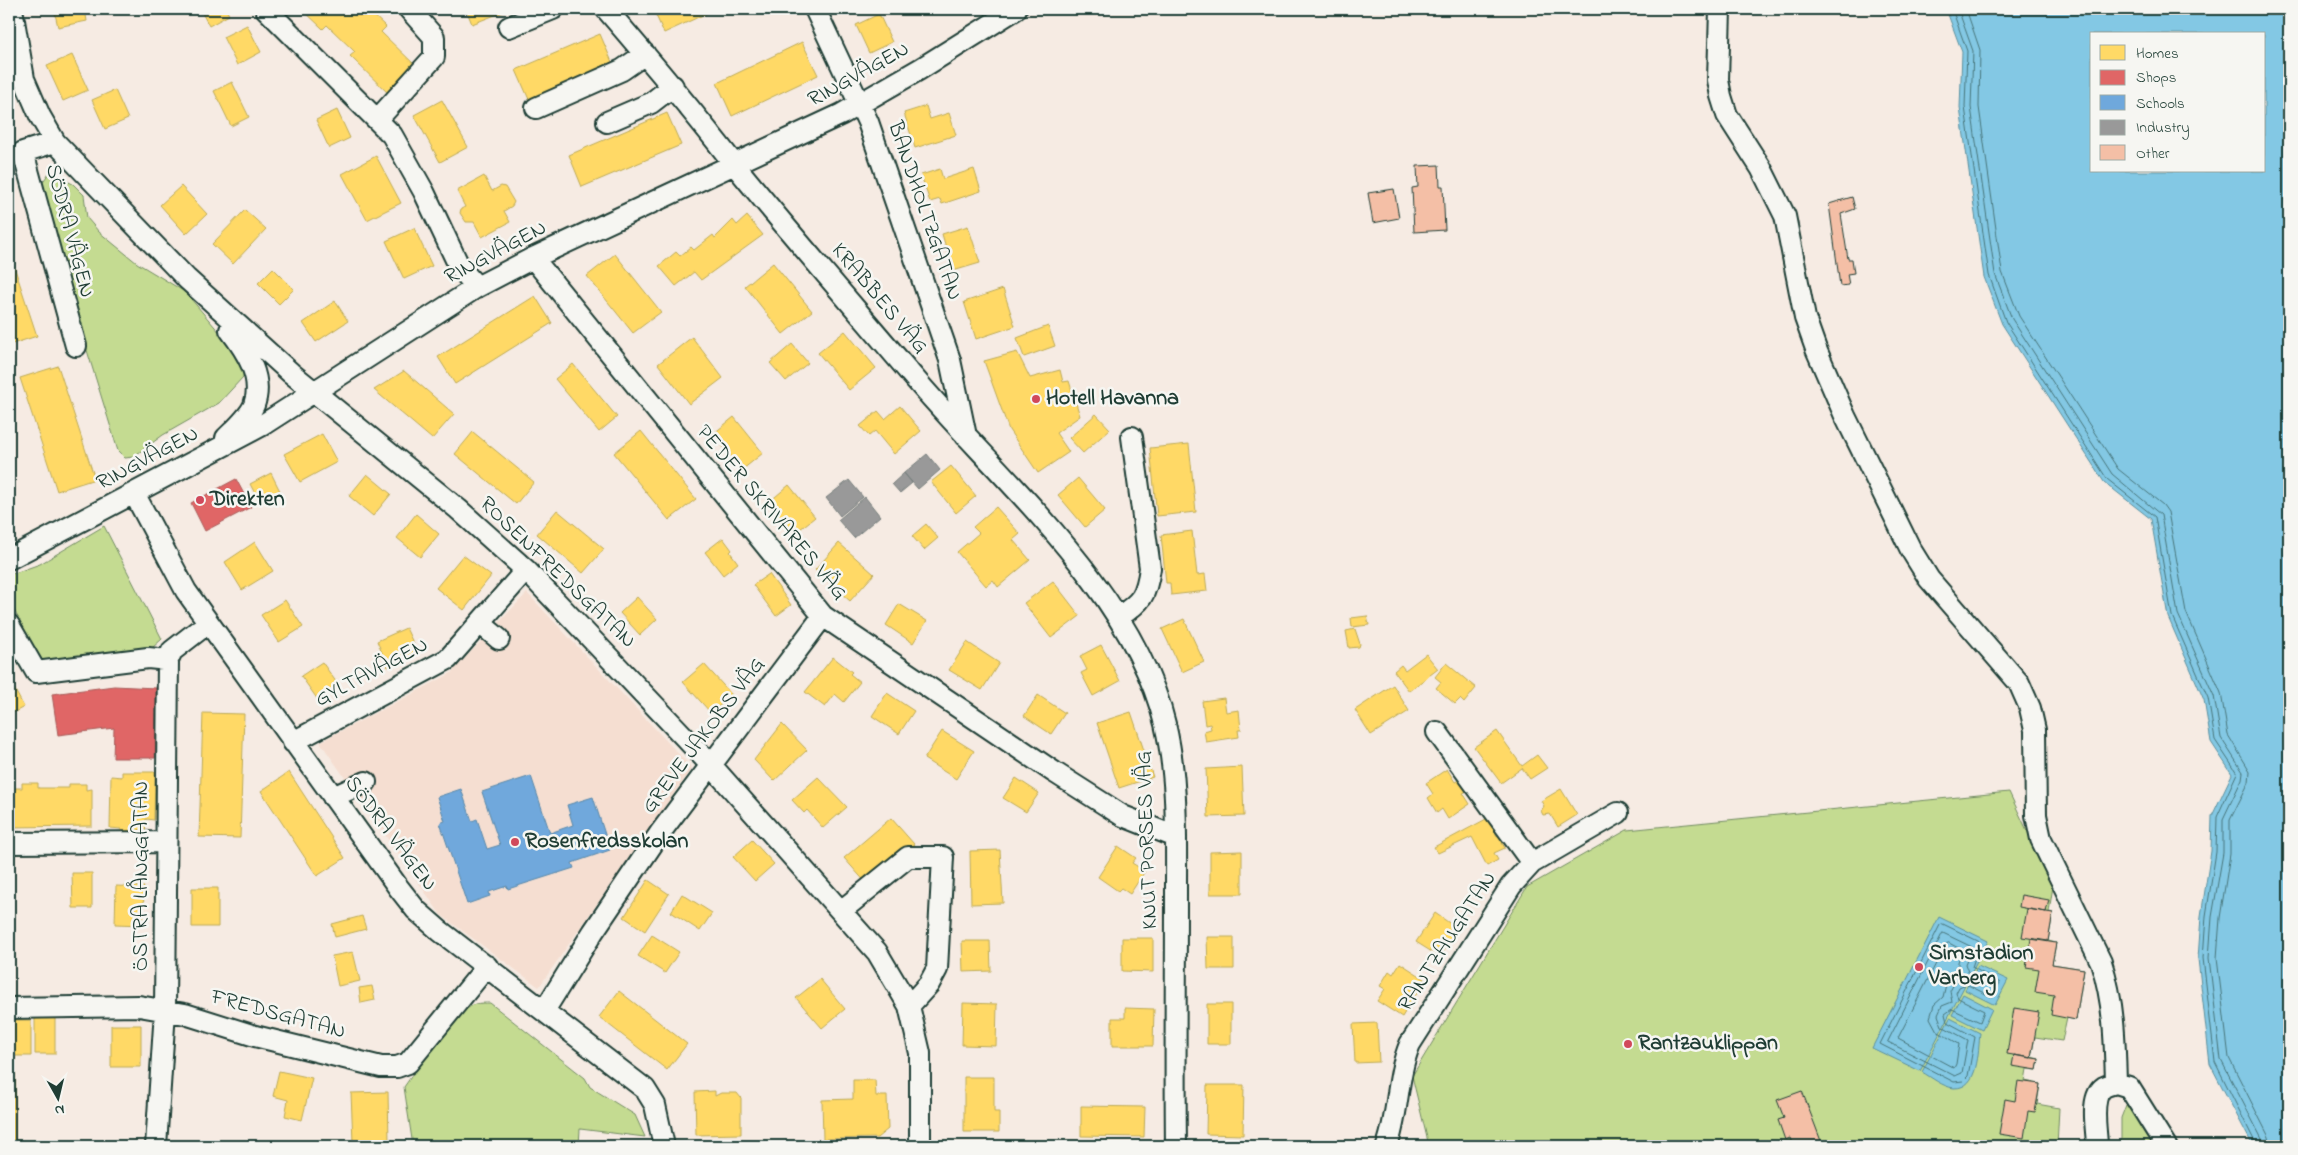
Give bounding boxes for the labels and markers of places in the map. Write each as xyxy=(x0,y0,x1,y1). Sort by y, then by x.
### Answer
place label: Hotell Havanna xyxy=(1046,383,1179,415)
marker: Hotell Havanna xyxy=(1030,393,1042,405)
place label: Direkten xyxy=(209,484,285,516)
marker: Direkten xyxy=(194,494,206,506)
place label: Rosenfredsskolan xyxy=(525,826,688,858)
marker: Rosenfredsskolan xyxy=(509,836,521,848)
place label: Simstadion Varberg xyxy=(1928,938,2033,996)
marker: Simstadion Varberg xyxy=(1913,961,1925,973)
place label: Rantzauklippan xyxy=(1638,1028,1778,1060)
marker: Rantzauklippan xyxy=(1622,1038,1634,1050)

